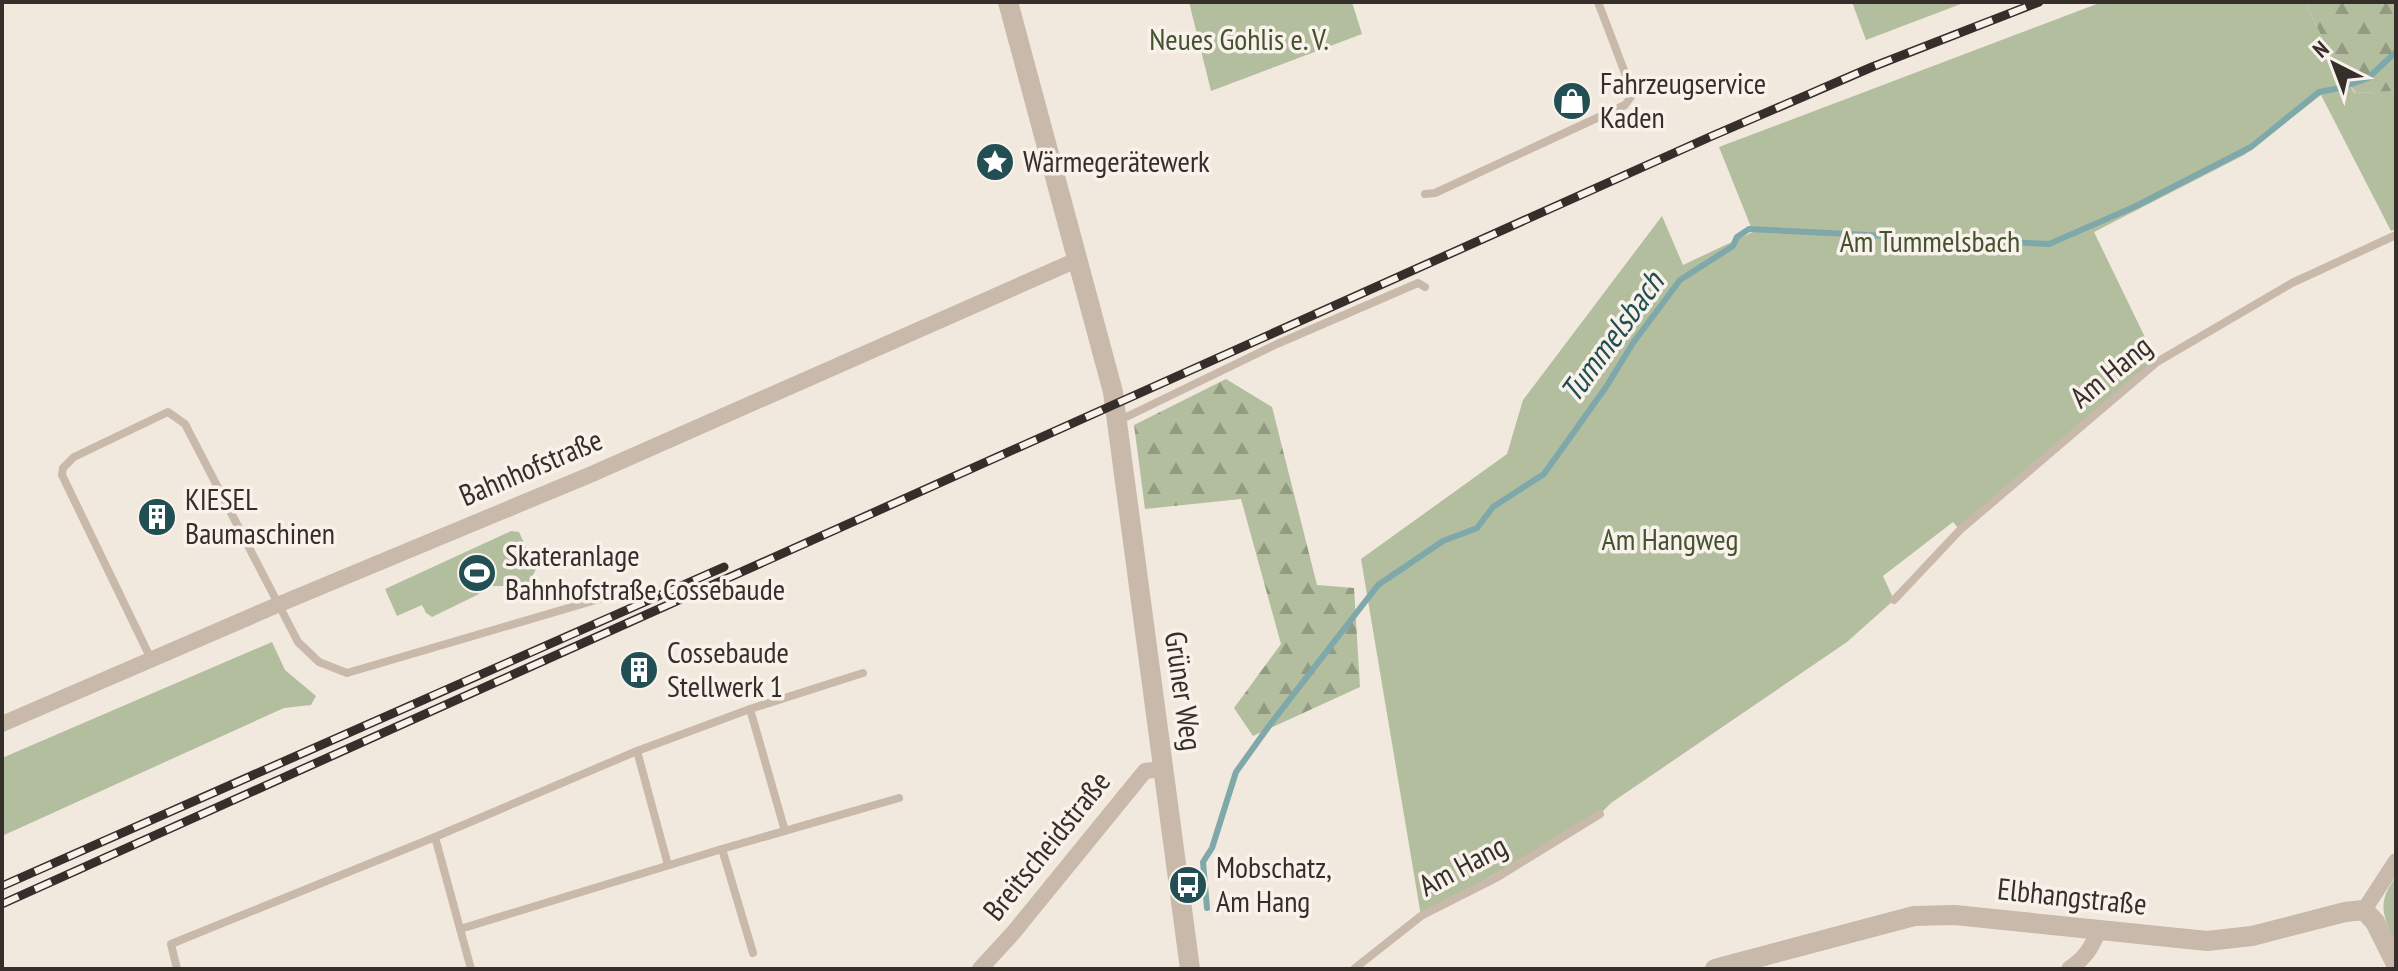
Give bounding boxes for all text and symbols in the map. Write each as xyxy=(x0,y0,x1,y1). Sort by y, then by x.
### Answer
park label: Neues Gohlis e. V. xyxy=(1149,19,1329,58)
north arrow xyxy=(2294,24,2374,104)
text: N xyxy=(2307,35,2334,64)
place label: Fahrzeugservice Kaden xyxy=(1600,63,1766,136)
shop icon: Fahrzeugservice Kaden xyxy=(1551,80,1593,122)
place icon: Wärmegerätewerk xyxy=(974,141,1016,183)
place label: Wärmegerätewerk xyxy=(1023,141,1210,180)
park label: Am Tummelsbach xyxy=(1840,221,2020,260)
water label: Tummelsbach xyxy=(1550,262,1674,410)
street label: Am Hang xyxy=(2061,326,2159,416)
street label: Bahnhofstraße xyxy=(453,419,608,514)
place label: KIESEL Baumaschinen xyxy=(185,479,335,552)
building icon: KIESEL Baumaschinen xyxy=(136,496,178,538)
park label: Am Hangweg xyxy=(1602,519,1738,558)
place label: Skateranlage Bahnhofstraße Cossebaude xyxy=(505,535,785,608)
sports icon: Skateranlage Bahnhofstraße Cossebaude xyxy=(456,552,498,594)
street label: Grüner Weg xyxy=(1157,629,1212,753)
place label: Cossebaude Stellwerk 1 xyxy=(667,632,789,705)
building icon: Cossebaude Stellwerk 1 xyxy=(618,649,660,691)
street label: Breitscheidstraße xyxy=(974,762,1118,928)
street label: Am Hang xyxy=(1412,825,1513,904)
place label: Mobschatz, Am Hang xyxy=(1216,847,1332,920)
bus stop icon: Mobschatz, Am Hang xyxy=(1167,864,1209,906)
street label: Elbhangstraße xyxy=(1996,868,2149,923)

